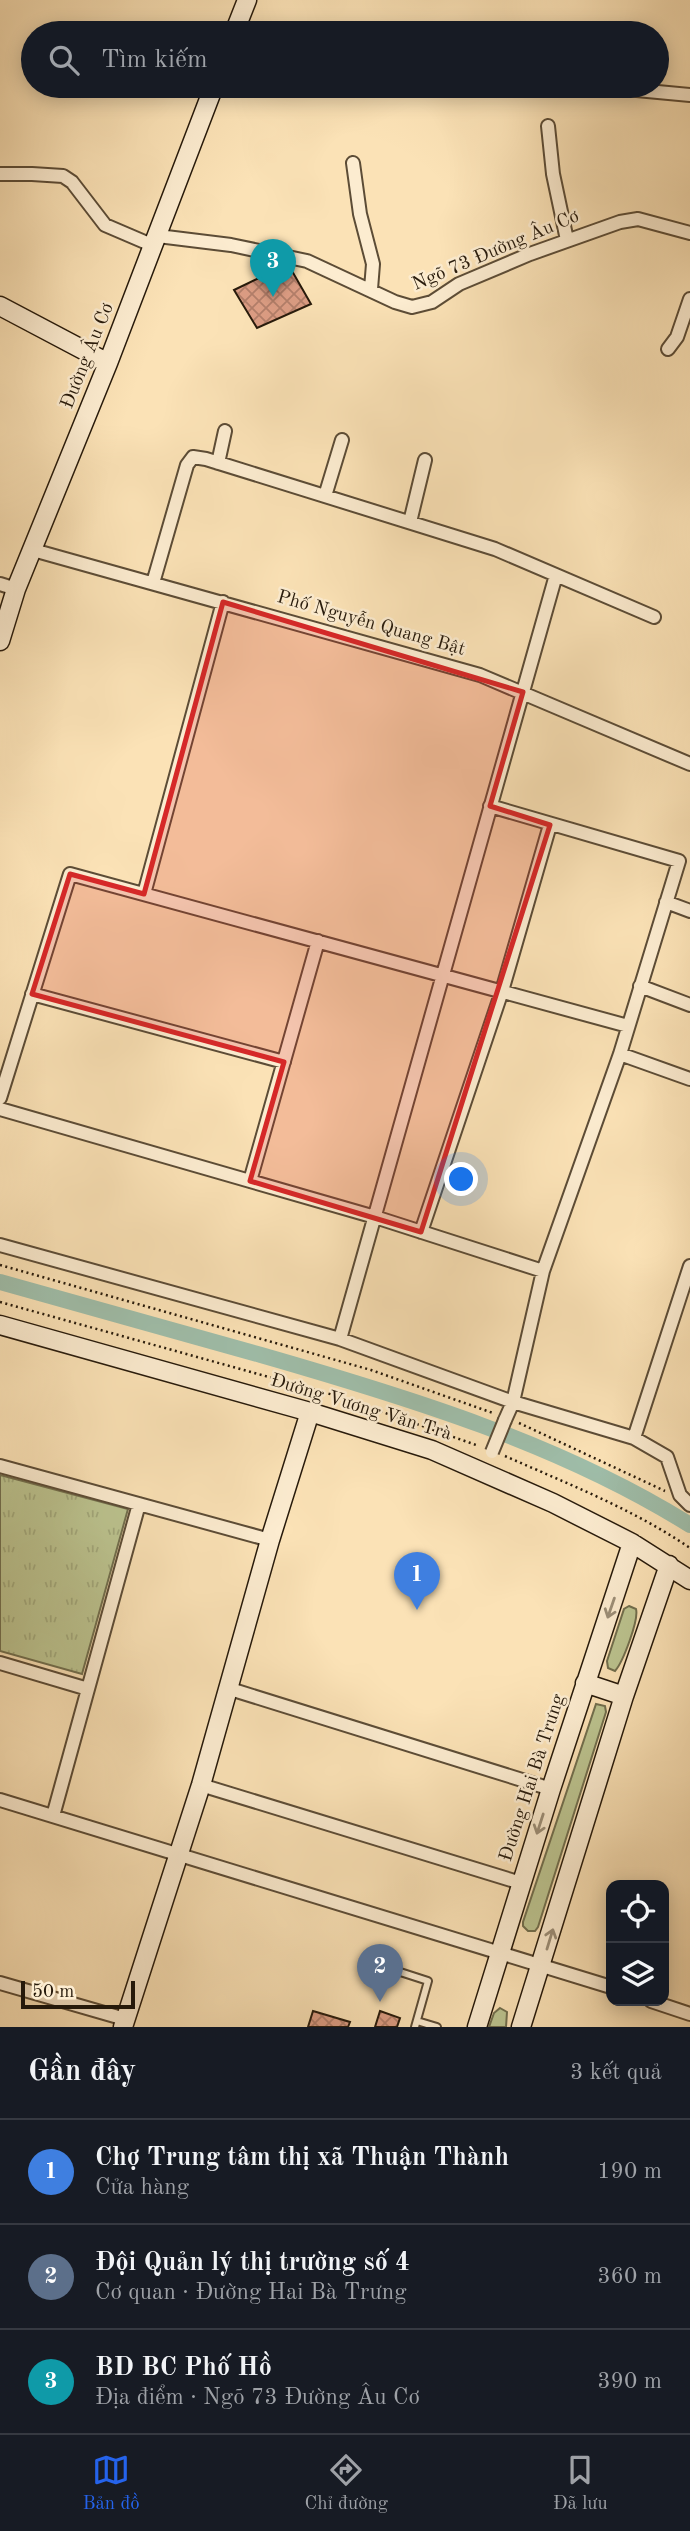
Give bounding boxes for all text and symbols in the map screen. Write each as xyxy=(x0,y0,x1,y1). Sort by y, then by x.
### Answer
search box xyxy=(21,21,669,98)
icon: search xyxy=(45,41,83,79)
text: Tìm kiếm xyxy=(101,47,208,73)
street label: Ngõ 73 Đường Âu Cơ xyxy=(408,204,582,295)
pin: 3 xyxy=(250,239,296,297)
street label: Đường Âu Cơ xyxy=(54,299,118,412)
street label: Phố Nguyễn Quang Bật xyxy=(275,586,468,660)
your location xyxy=(444,1162,478,1196)
street label: Đường Vương Văn Trà xyxy=(268,1371,455,1445)
pin: 1 xyxy=(394,1552,440,1610)
one-way arrow xyxy=(603,1596,616,1618)
street label: Đường Hai Bà Trưng xyxy=(497,1691,569,1864)
one-way arrow xyxy=(532,1813,545,1835)
map controls xyxy=(606,1880,669,2006)
button: locate xyxy=(606,1880,669,1943)
one-way arrow xyxy=(544,1928,557,1950)
button: layers xyxy=(606,1943,669,2006)
pin: 2 xyxy=(357,1944,403,2002)
scale bar xyxy=(21,1978,135,2010)
text: 50 m xyxy=(32,1983,74,2002)
text: Gần đây xyxy=(28,2057,136,2087)
text: 3 kết quả xyxy=(570,2061,662,2084)
text: Chợ Trung tâm thị xã Thuận Thành xyxy=(95,2145,509,2171)
text: 1 xyxy=(44,2160,58,2183)
text: 190 m xyxy=(597,2160,662,2183)
text: Cửa hàng xyxy=(95,2176,189,2199)
text: Đội Quản lý thị trường số 4 xyxy=(95,2250,410,2276)
text: 2 xyxy=(44,2265,58,2288)
text: 360 m xyxy=(597,2265,662,2288)
text: Cơ quan · Đường Hai Bà Trưng xyxy=(95,2281,407,2304)
text: BD BC Phố Hồ xyxy=(95,2355,272,2381)
text: 3 xyxy=(44,2370,58,2393)
text: 390 m xyxy=(597,2370,662,2393)
text: Địa điểm · Ngõ 73 Đường Âu Cơ xyxy=(95,2386,420,2409)
tab: Bản đồ xyxy=(82,2451,140,2516)
tab: Chỉ đường xyxy=(305,2451,388,2516)
tab: Đã lưu xyxy=(553,2451,608,2516)

